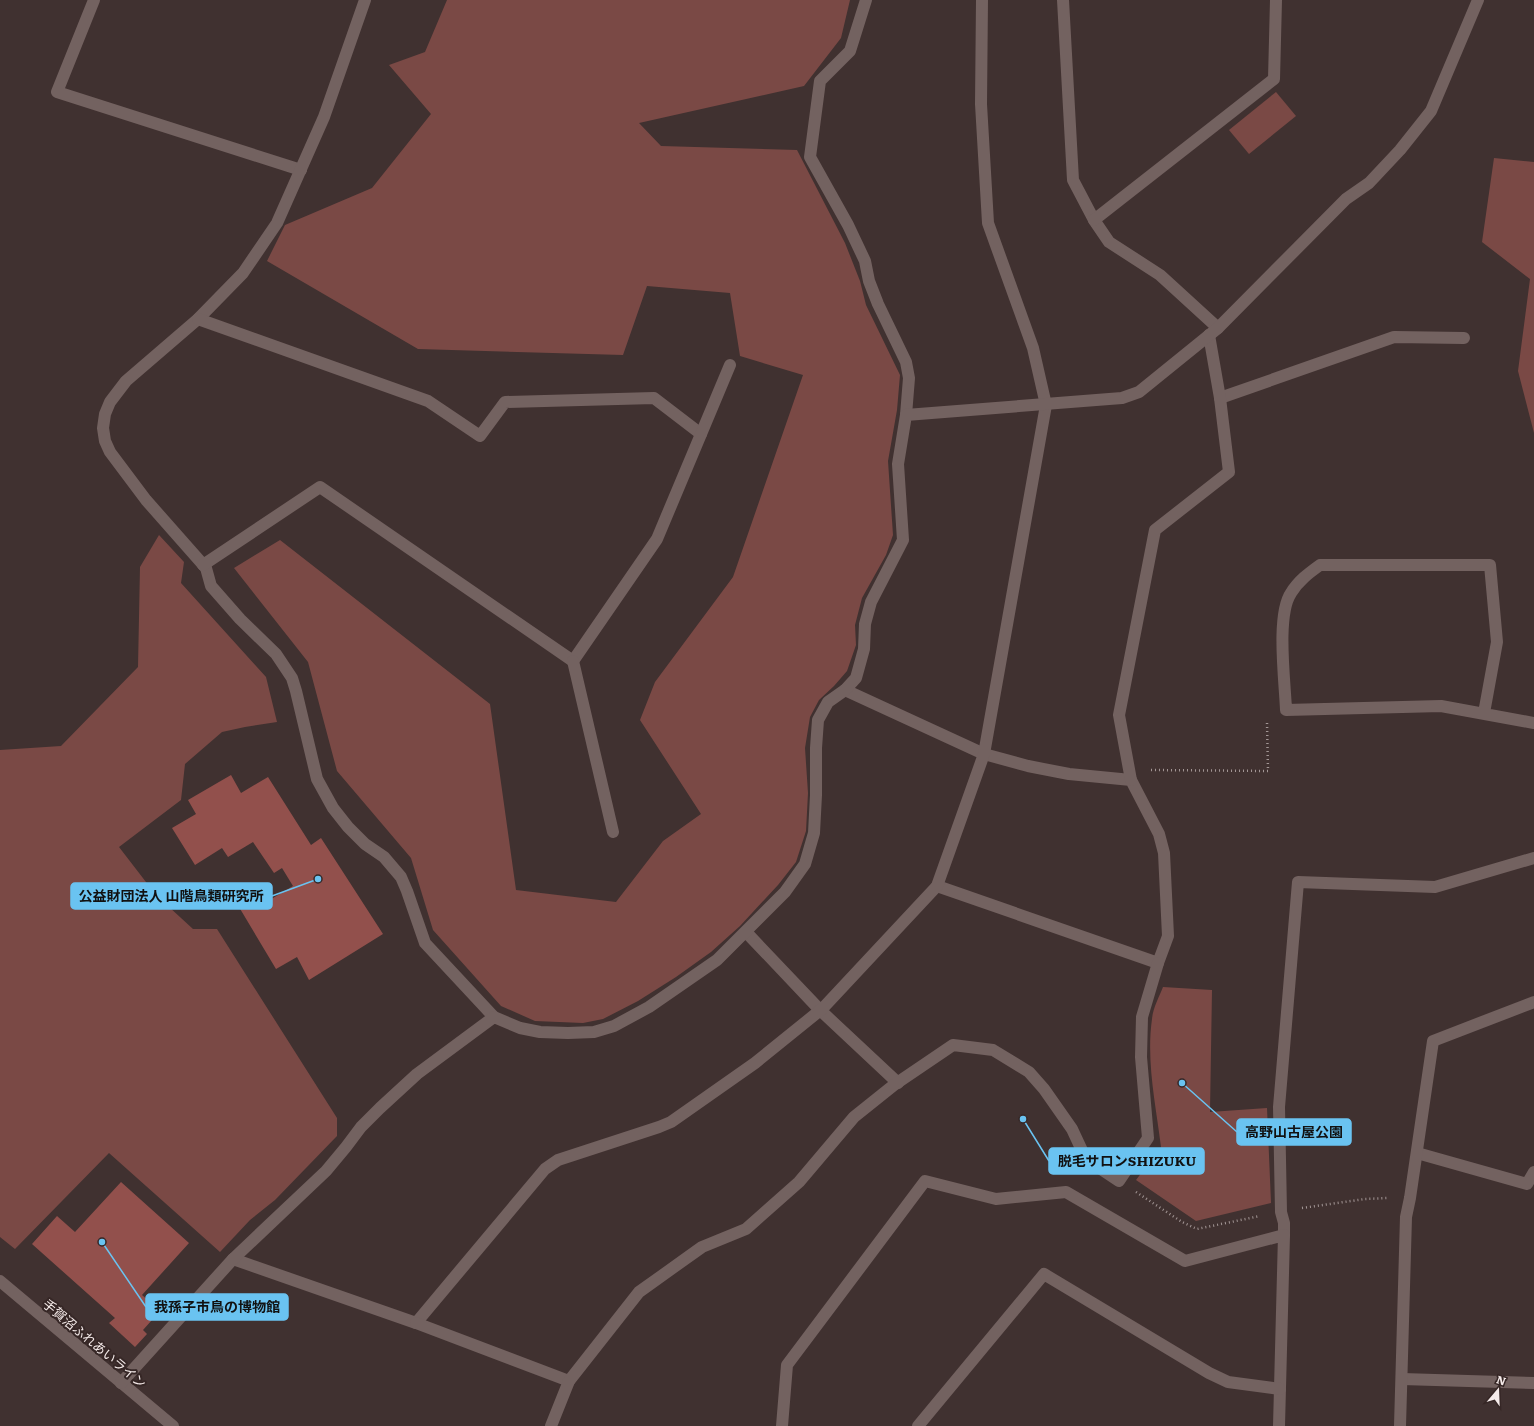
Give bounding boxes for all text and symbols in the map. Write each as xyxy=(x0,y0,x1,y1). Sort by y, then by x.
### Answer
callout: 公益財団法人 山階鳥類研究所 xyxy=(71,883,272,909)
text: 公益財団法人 山階鳥類研究所 xyxy=(79,885,263,905)
callout: 高野山古屋公園 xyxy=(1237,1119,1351,1145)
text: 高野山古屋公園 xyxy=(1245,1121,1343,1141)
callout: 脱毛サロンSHIZUKU xyxy=(1049,1148,1204,1174)
text: 脱毛サロンSHIZUKU xyxy=(1058,1150,1196,1170)
street label: 手賀沼ふれあいライン xyxy=(39,1294,151,1392)
callout: 我孫子市鳥の博物館 xyxy=(146,1294,288,1320)
text: 我孫子市鳥の博物館 xyxy=(154,1296,280,1316)
north arrow xyxy=(1478,1370,1518,1410)
text: N xyxy=(1495,1371,1509,1389)

